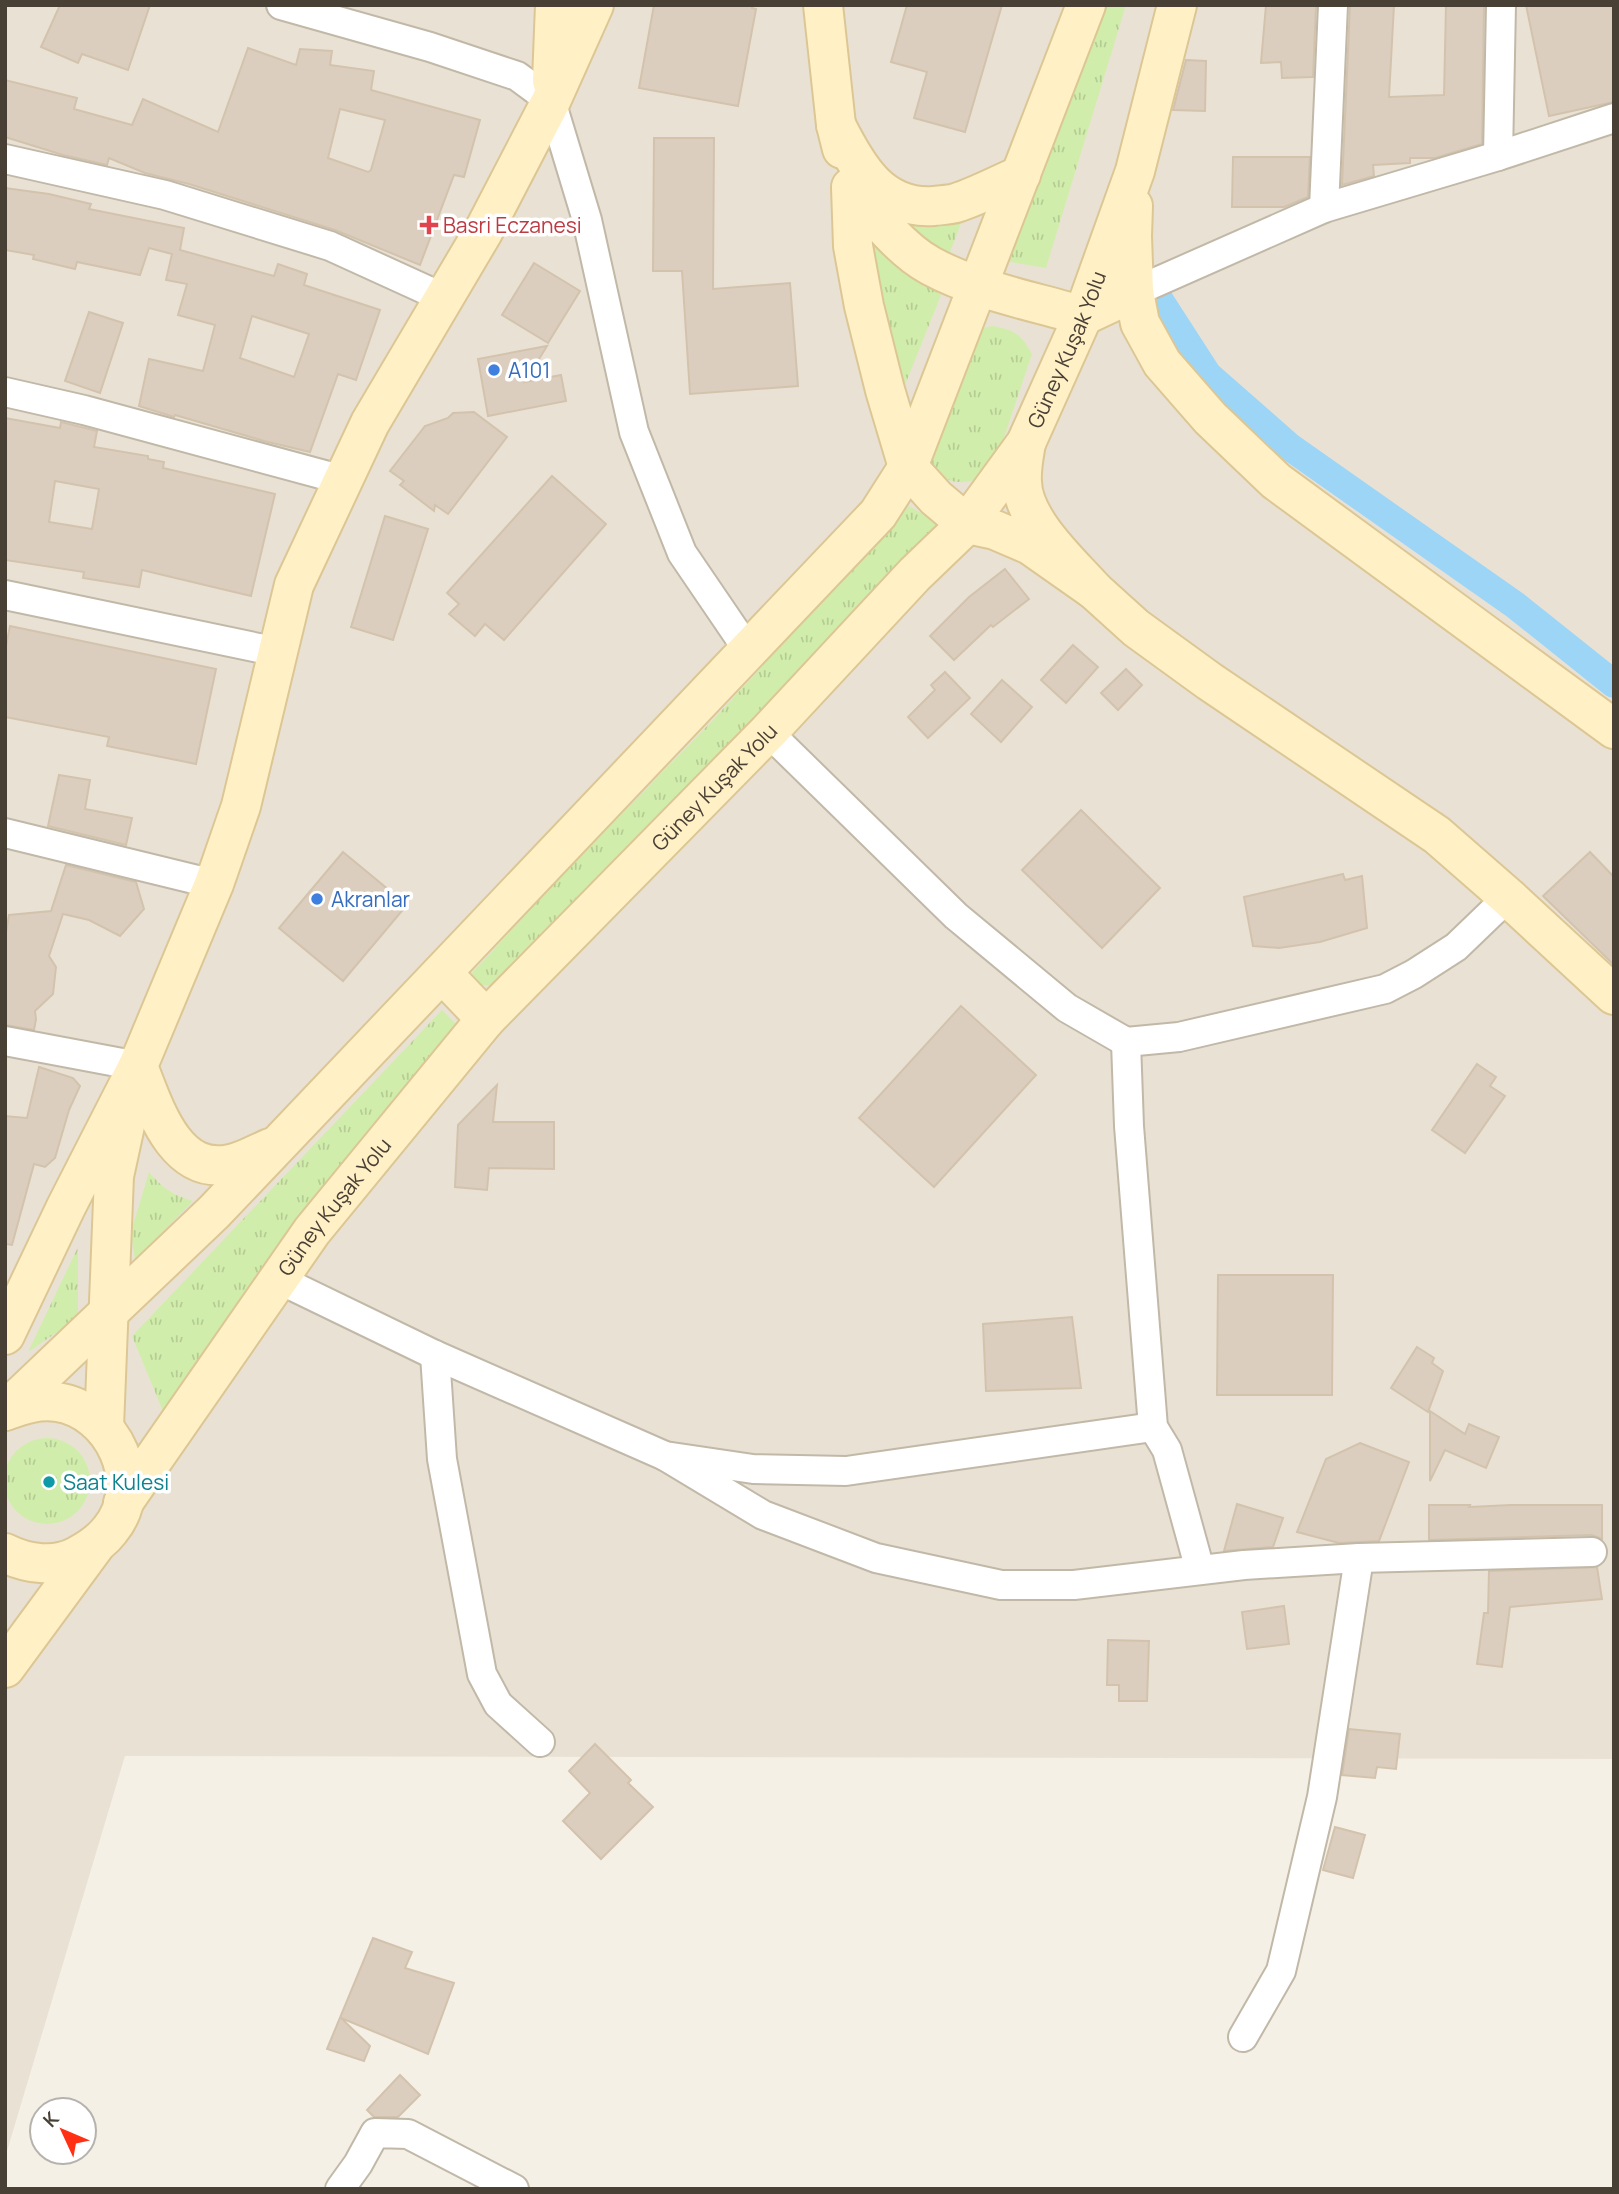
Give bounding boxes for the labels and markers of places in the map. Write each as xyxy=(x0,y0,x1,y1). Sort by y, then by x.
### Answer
place label: Basri Eczanesi xyxy=(443,211,582,239)
marker: Basri Eczanesi xyxy=(421,217,437,233)
place label: A101 xyxy=(508,356,551,384)
marker: A101 xyxy=(486,362,502,378)
place label: Akranlar xyxy=(331,885,411,913)
marker: Akranlar xyxy=(309,891,325,907)
place label: Saat Kulesi xyxy=(63,1468,169,1496)
marker: Saat Kulesi xyxy=(41,1474,57,1490)

